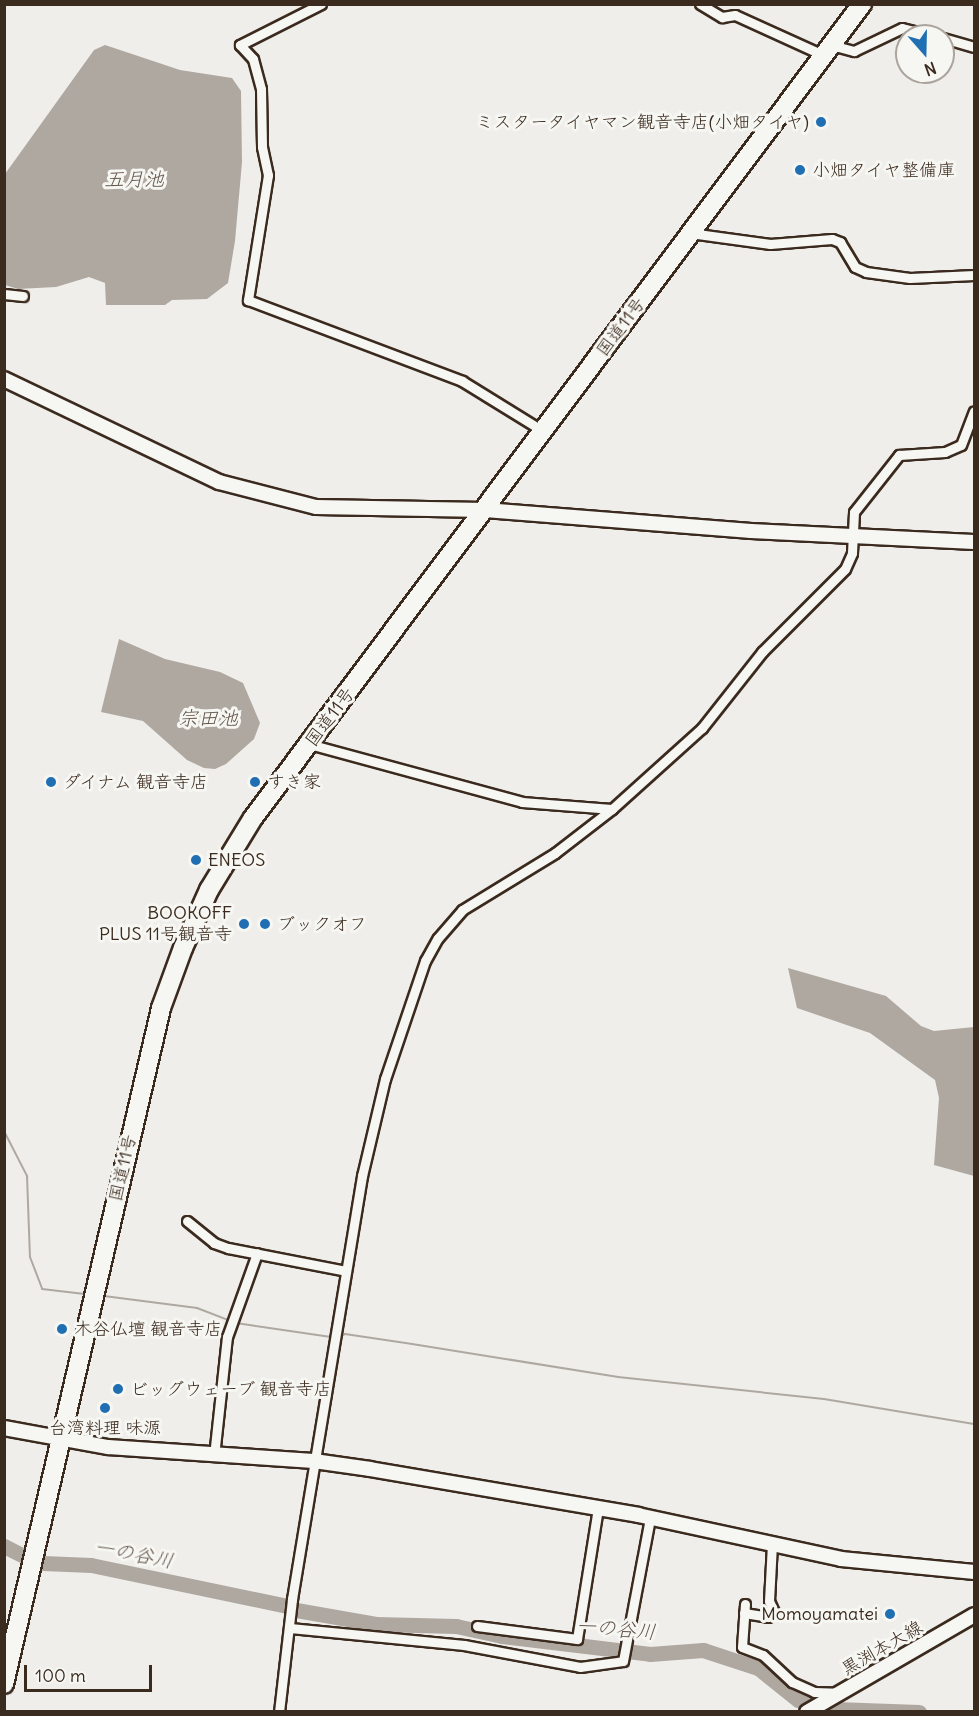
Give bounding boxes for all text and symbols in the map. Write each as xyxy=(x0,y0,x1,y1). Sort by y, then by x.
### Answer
north arrow xyxy=(895,24,955,84)
text: N xyxy=(922,58,939,80)
place label: ミスタータイヤマン観音寺店(小畑タイヤ) xyxy=(474,111,809,133)
marker: ミスタータイヤマン観音寺店(小畑タイヤ) xyxy=(814,115,828,129)
place label: 小畑タイヤ整備庫 xyxy=(812,159,956,181)
marker: 小畑タイヤ整備庫 xyxy=(793,163,807,177)
water label: 五月池 xyxy=(104,166,164,190)
street label: 国道11号 xyxy=(592,293,650,361)
street label: 国道11号 xyxy=(301,683,359,751)
water label: 宗田池 xyxy=(178,705,238,729)
place label: ダイナム 観音寺店 xyxy=(63,771,211,793)
place label: すき家 xyxy=(267,771,321,793)
marker: ダイナム 観音寺店 xyxy=(44,775,58,789)
marker: すき家 xyxy=(248,775,262,789)
place label: ENEOS xyxy=(208,849,265,871)
marker: ENEOS xyxy=(189,853,203,867)
place label: BOOKOFF PLUS 11号観音寺 xyxy=(99,903,232,946)
place label: ブックオフ xyxy=(277,913,367,935)
marker: BOOKOFF PLUS 11号観音寺 xyxy=(237,917,251,931)
marker: ブックオフ xyxy=(258,917,272,931)
street label: 国道11号 xyxy=(105,1132,141,1204)
place label: 木谷仏壇 観音寺店 xyxy=(74,1318,222,1340)
marker: 木谷仏壇 観音寺店 xyxy=(55,1322,69,1336)
place label: ビッグウェーブ 観音寺店 xyxy=(130,1378,332,1400)
marker: ビッグウェーブ 観音寺店 xyxy=(111,1382,125,1396)
marker: 台湾料理 味源 xyxy=(98,1401,112,1415)
place label: 台湾料理 味源 xyxy=(49,1417,161,1439)
water label: 一の谷川 xyxy=(92,1534,176,1572)
place label: Momoyamatei xyxy=(761,1603,878,1625)
marker: Momoyamatei xyxy=(883,1607,897,1621)
water label: 一の谷川 xyxy=(575,1613,657,1643)
street label: 黒渕本大線 xyxy=(838,1616,926,1680)
scale bar xyxy=(27,1653,154,1691)
text: 100 m xyxy=(35,1664,86,1687)

